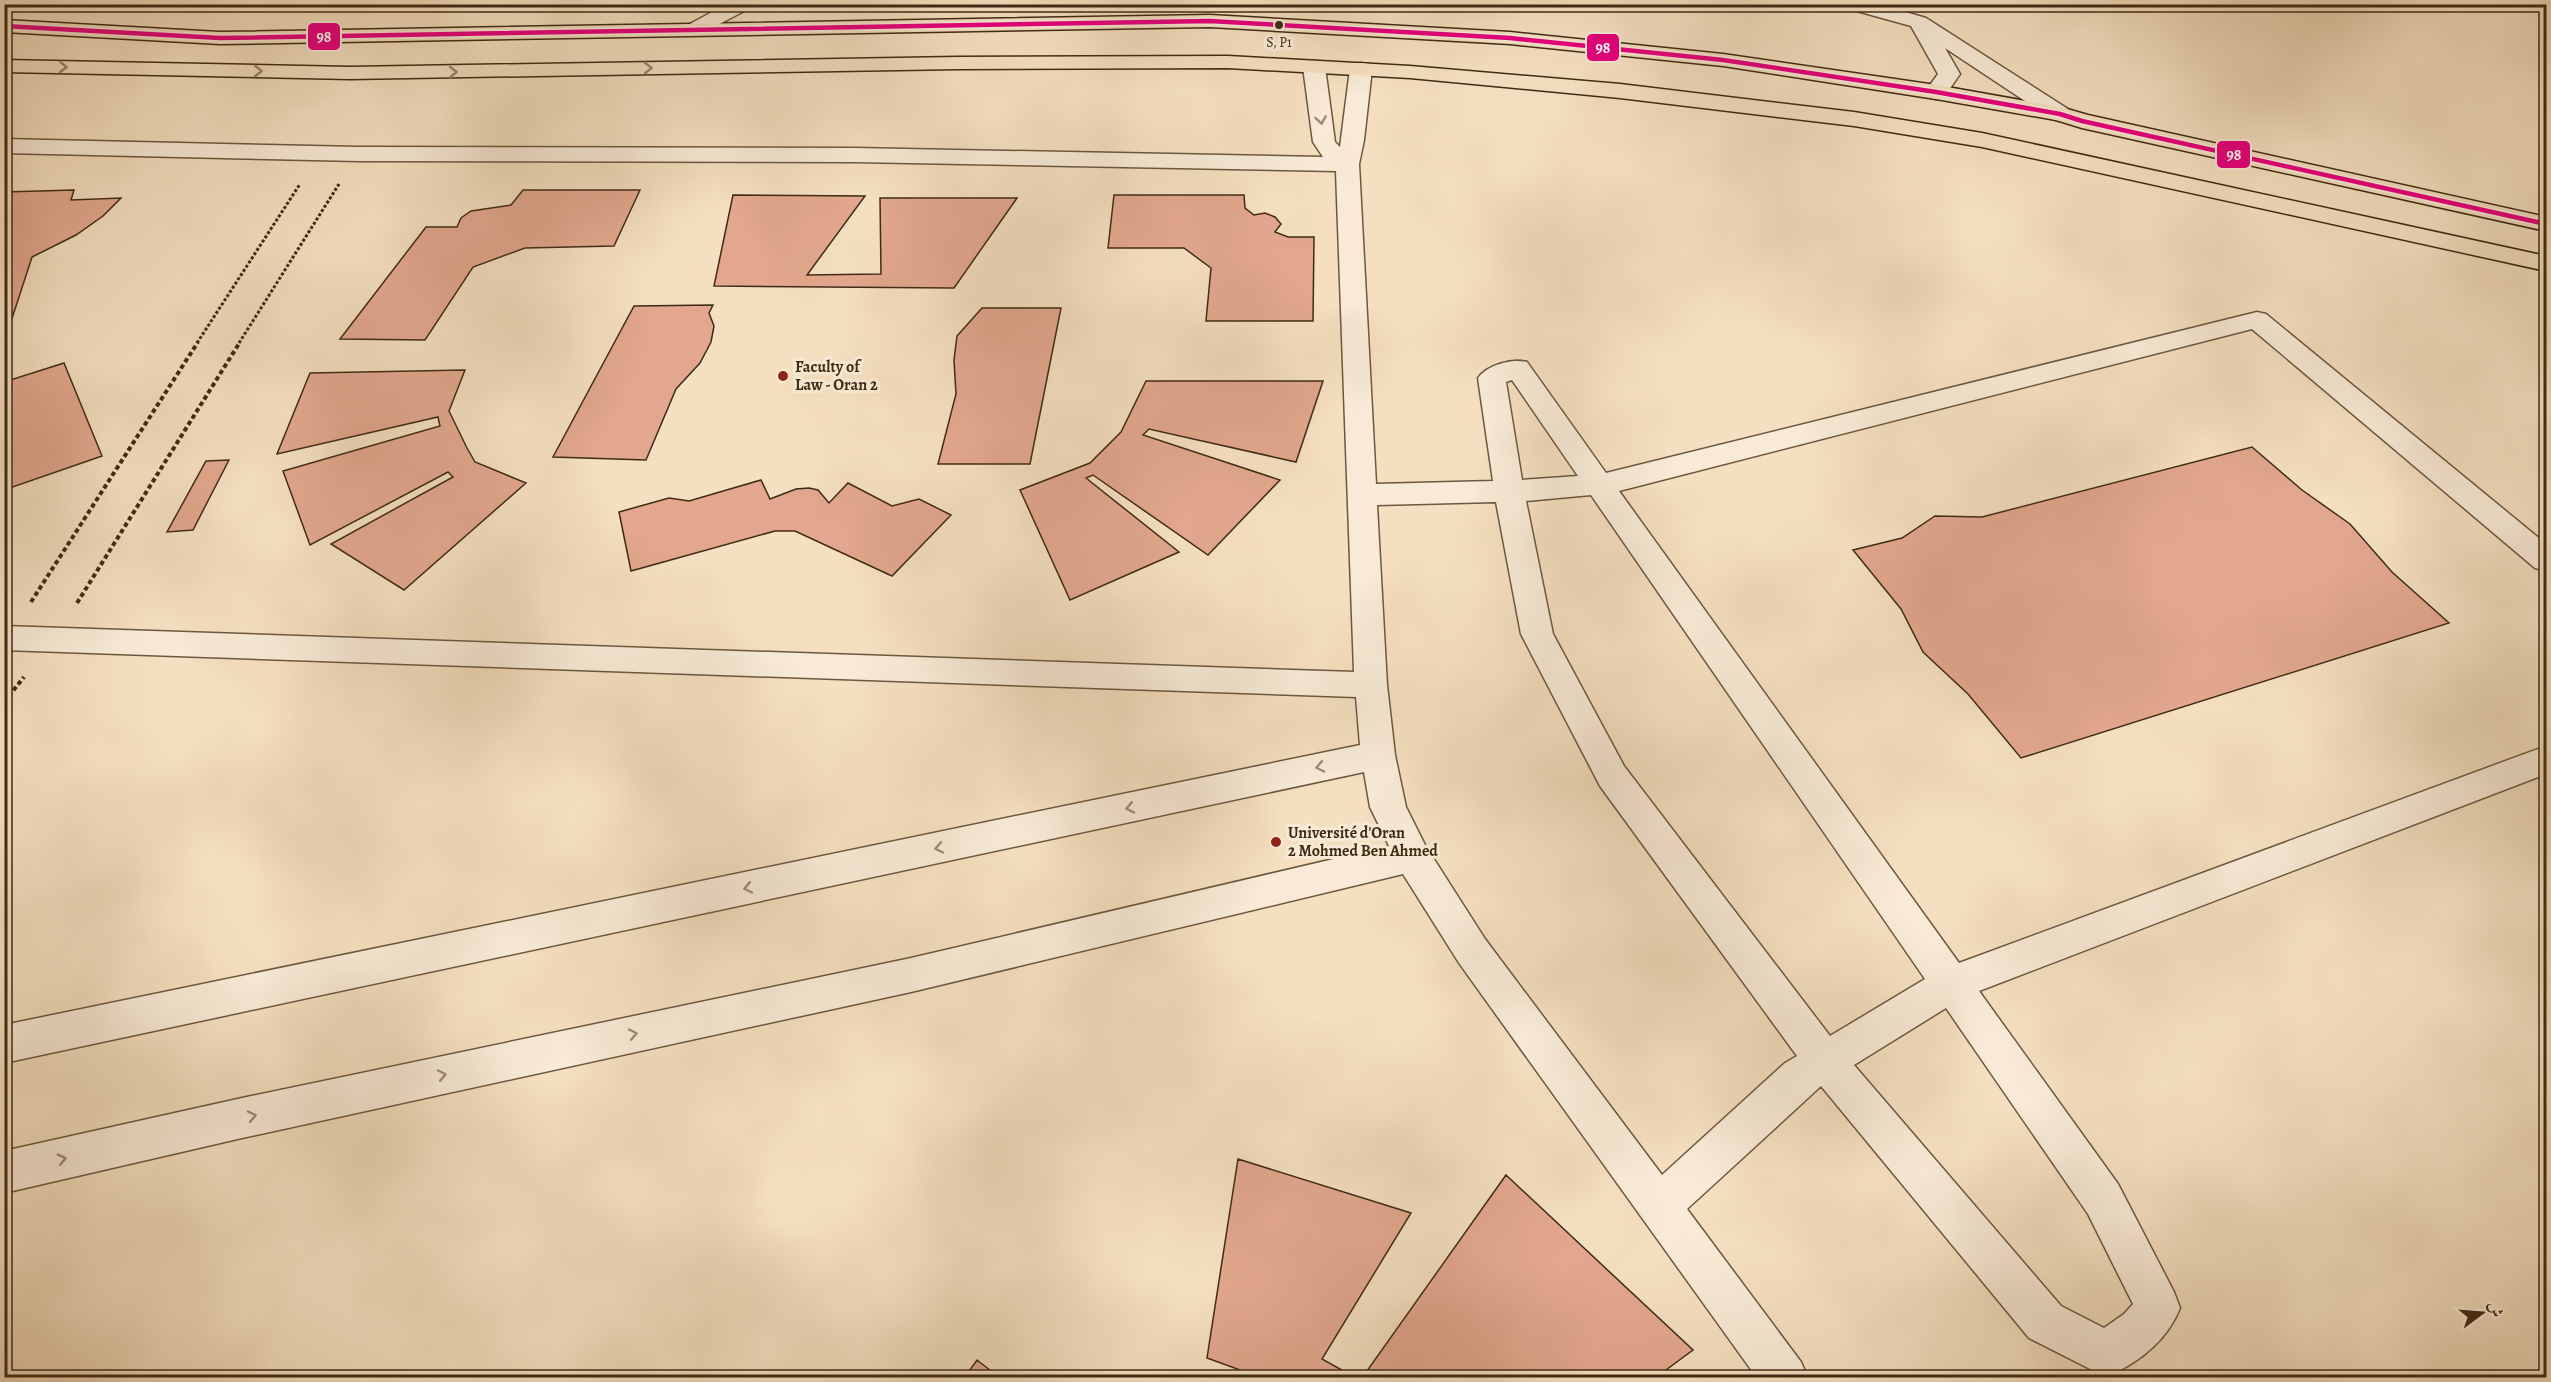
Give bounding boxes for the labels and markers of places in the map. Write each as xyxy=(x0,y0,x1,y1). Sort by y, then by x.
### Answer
marker: S, P1 xyxy=(1273,19,1285,31)
place label: S, P1 xyxy=(1266,33,1292,52)
place label: Faculty of Law - Oran 2 xyxy=(795,356,878,396)
marker: Faculty of Law - Oran 2 xyxy=(776,369,790,383)
place label: Université d'Oran 2 Mohmed Ben Ahmed xyxy=(1288,822,1438,862)
marker: Université d'Oran 2 Mohmed Ben Ahmed xyxy=(1269,835,1283,849)

